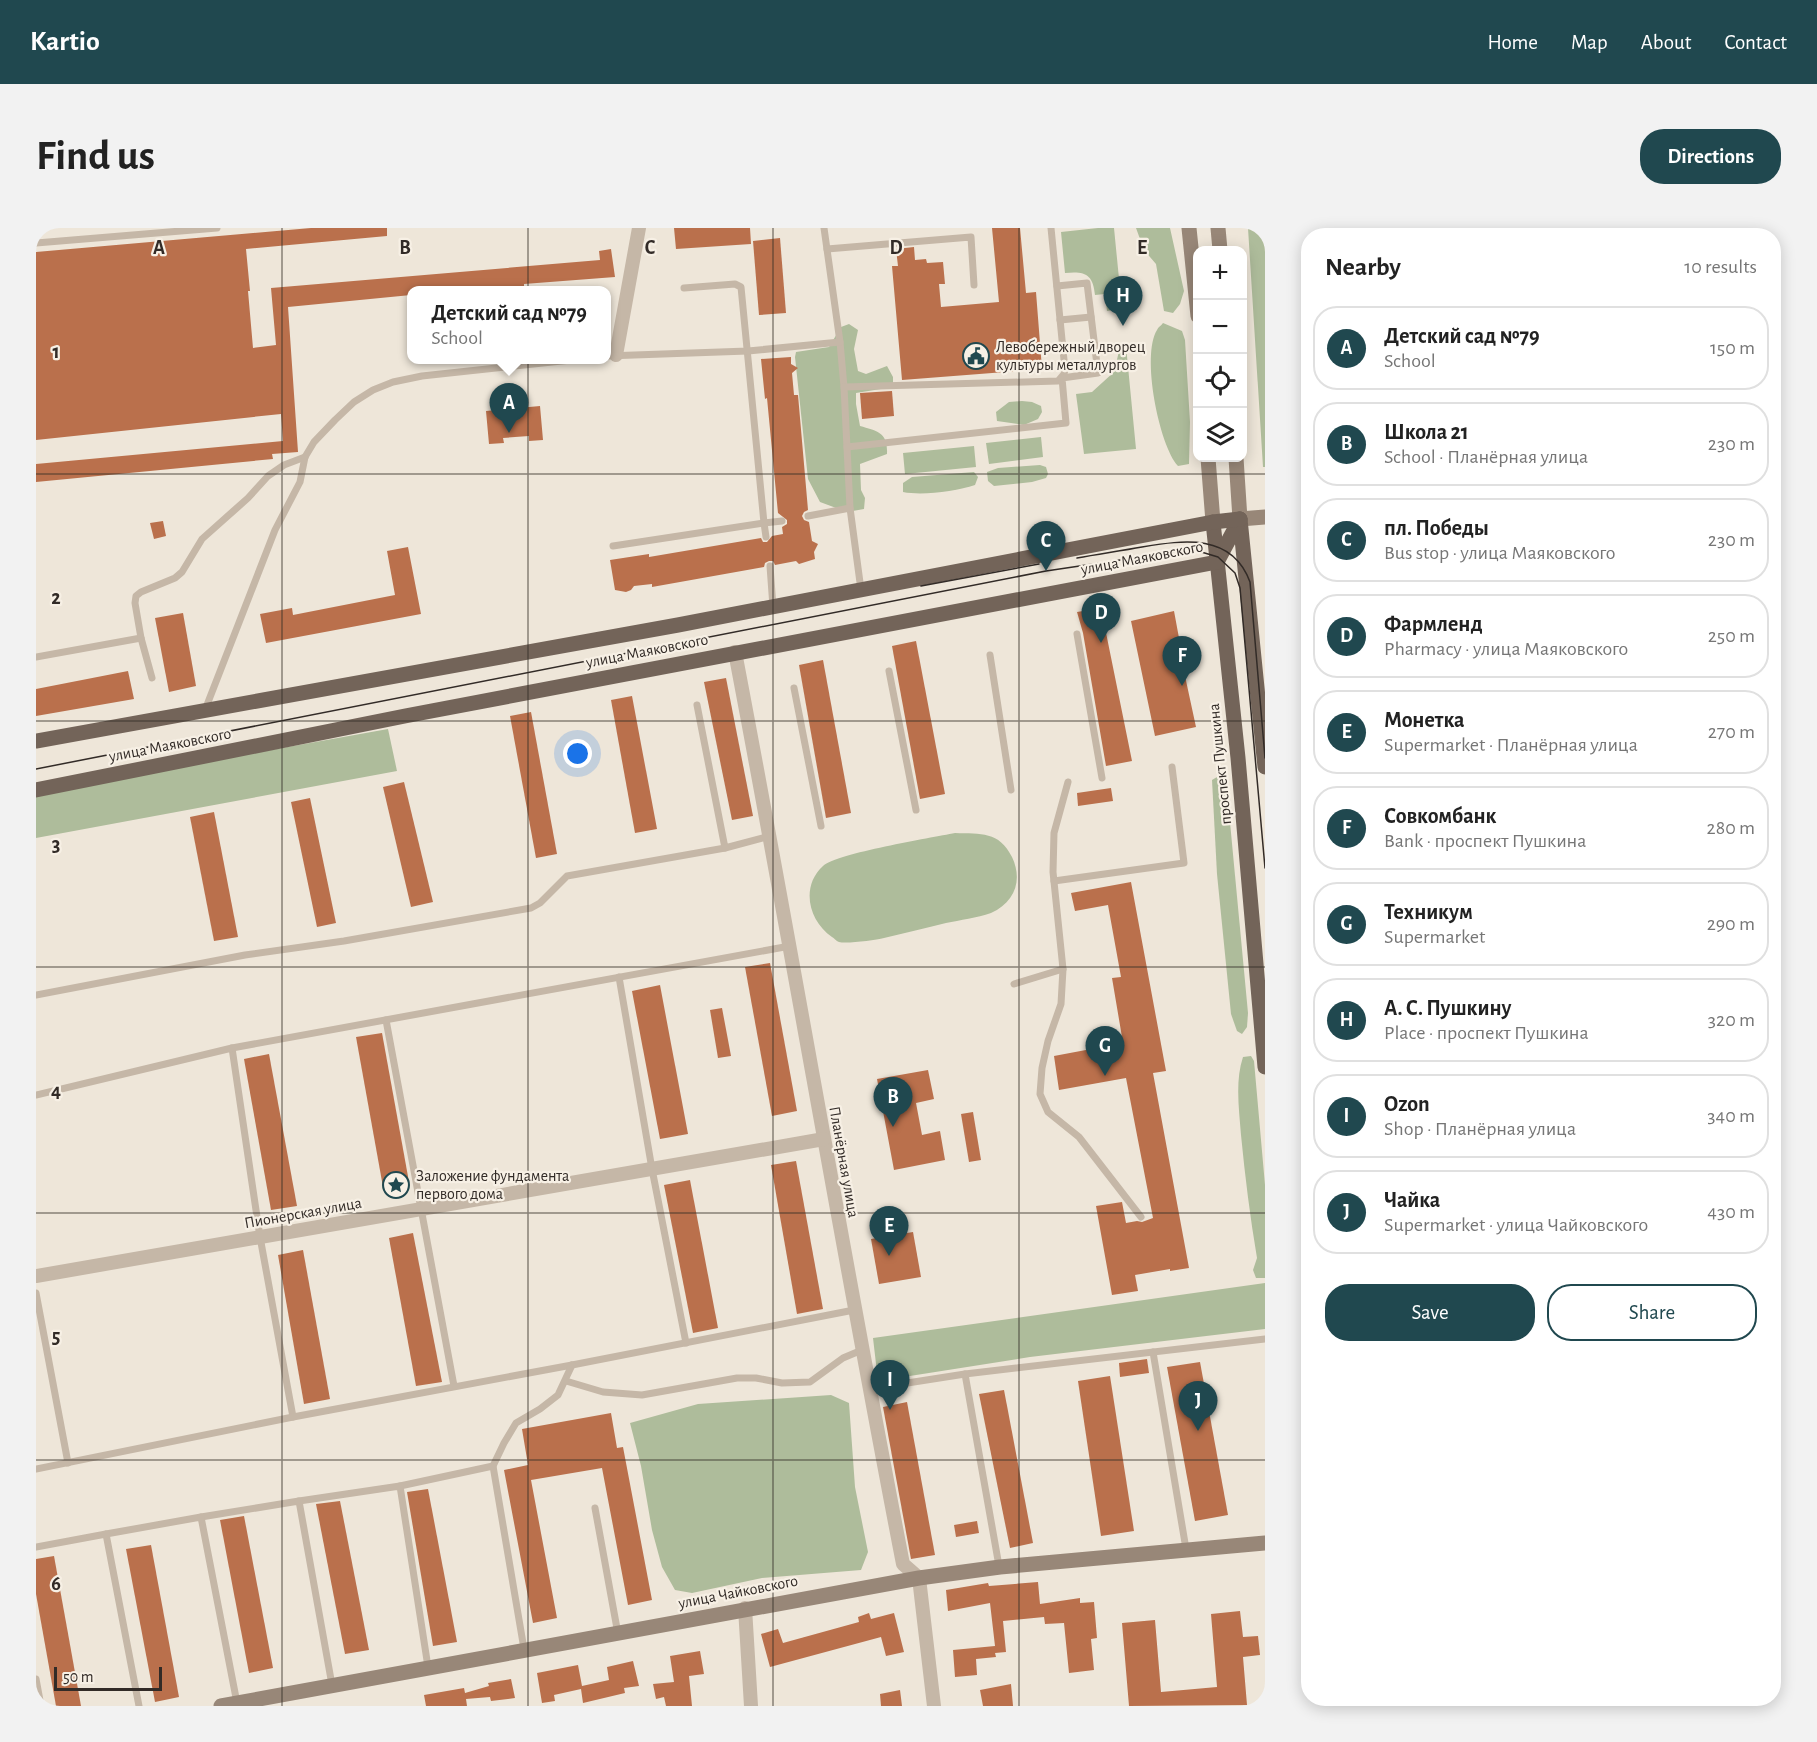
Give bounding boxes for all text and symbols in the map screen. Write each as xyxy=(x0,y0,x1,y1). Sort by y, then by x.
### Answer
text: Kartio xyxy=(30,28,100,56)
text: Home xyxy=(1487,32,1538,53)
text: Map xyxy=(1571,32,1608,53)
text: About xyxy=(1641,32,1691,53)
text: Contact xyxy=(1724,32,1787,53)
button: Directions xyxy=(1640,129,1781,184)
text: Find us xyxy=(36,135,155,177)
text: A xyxy=(153,238,165,258)
text: B xyxy=(399,238,411,258)
text: C xyxy=(645,238,656,258)
text: D xyxy=(889,238,903,258)
text: E xyxy=(1137,238,1147,258)
map controls xyxy=(1193,246,1247,462)
button: + xyxy=(1193,246,1247,300)
text: Nearby xyxy=(1325,254,1401,280)
text: 10 results xyxy=(1684,257,1757,277)
pin: H xyxy=(1104,276,1142,326)
popup xyxy=(407,286,611,364)
button: − xyxy=(1193,300,1247,354)
text: Детский сад №79 xyxy=(431,302,587,324)
text: Детский сад №79 xyxy=(1384,325,1540,347)
text: School xyxy=(431,328,483,348)
text: A xyxy=(1341,338,1353,358)
text: 150 m xyxy=(1710,338,1755,358)
place label: Левобережный дворец культуры металлургов xyxy=(996,339,1146,374)
public building icon: Левобережный дворец культуры металлургов xyxy=(961,341,991,371)
text: 1 xyxy=(52,342,60,362)
text: School xyxy=(1384,351,1436,371)
button: locate xyxy=(1193,354,1247,408)
pin: A xyxy=(490,384,528,433)
button: layers xyxy=(1193,408,1247,462)
text: Школа 21 xyxy=(1384,421,1469,443)
text: B xyxy=(1341,434,1352,454)
text: 230 m xyxy=(1708,434,1755,454)
text: School · Планёрная улица xyxy=(1384,447,1588,467)
text: пл. Победы xyxy=(1384,517,1489,539)
pin: C xyxy=(1026,522,1066,571)
text: C xyxy=(1341,530,1352,550)
text: 230 m xyxy=(1708,530,1755,550)
street label: улица Маяковского xyxy=(1079,538,1205,579)
text: Bus stop · улица Маяковского xyxy=(1384,543,1616,563)
text: 2 xyxy=(51,588,61,608)
pin: D xyxy=(1082,594,1120,643)
text: Фармленд xyxy=(1384,613,1483,635)
text: D xyxy=(1340,626,1353,646)
text: 250 m xyxy=(1708,626,1755,646)
street label: улица Маяковского xyxy=(584,631,710,672)
pin: F xyxy=(1162,636,1202,686)
text: Pharmacy · улица Маяковского xyxy=(1384,639,1628,659)
street label: проспект Пушкина xyxy=(1206,703,1235,825)
text: Монетка xyxy=(1384,709,1464,731)
text: E xyxy=(1341,722,1352,742)
text: 270 m xyxy=(1708,722,1755,742)
street label: улица Маяковского xyxy=(107,725,233,766)
text: Supermarket · Планёрная улица xyxy=(1384,735,1638,755)
your location xyxy=(563,739,592,768)
text: Совкомбанк xyxy=(1384,805,1496,827)
text: F xyxy=(1342,818,1351,838)
text: 280 m xyxy=(1707,818,1755,838)
text: Bank · проспект Пушкина xyxy=(1384,831,1586,851)
text: 3 xyxy=(52,835,60,855)
text: Техникум xyxy=(1384,901,1473,923)
text: G xyxy=(1341,914,1352,934)
text: 290 m xyxy=(1707,914,1755,934)
text: Supermarket xyxy=(1384,927,1485,947)
text: А. С. Пушкину xyxy=(1384,997,1511,1019)
text: H xyxy=(1340,1010,1353,1030)
text: 320 m xyxy=(1708,1010,1755,1030)
text: Place · проспект Пушкина xyxy=(1384,1023,1589,1043)
pin: G xyxy=(1086,1026,1124,1076)
pin: B xyxy=(874,1078,912,1127)
text: 4 xyxy=(51,1081,61,1101)
text: Ozon xyxy=(1384,1093,1430,1115)
street label: Планёрная улица xyxy=(825,1105,862,1219)
text: I xyxy=(1344,1106,1349,1126)
text: 340 m xyxy=(1707,1106,1755,1126)
text: Shop · Планёрная улица xyxy=(1384,1119,1576,1139)
place label: Заложение фундамента первого дома xyxy=(416,1168,569,1202)
place icon: Заложение фундамента первого дома xyxy=(381,1170,411,1200)
text: Чайка xyxy=(1384,1189,1440,1211)
street label: Пионерская улица xyxy=(243,1195,363,1232)
text: J xyxy=(1343,1202,1350,1222)
text: 430 m xyxy=(1707,1202,1755,1222)
pin: E xyxy=(870,1206,908,1256)
text: Supermarket · улица Чайковского xyxy=(1384,1215,1648,1235)
button: Save xyxy=(1325,1284,1535,1341)
button: Share xyxy=(1547,1284,1757,1341)
text: 5 xyxy=(52,1327,60,1347)
pin: I xyxy=(870,1360,910,1410)
pin: J xyxy=(1178,1382,1218,1431)
street label: улица Чайковского xyxy=(676,1573,800,1613)
text: 6 xyxy=(51,1574,61,1594)
scale bar xyxy=(54,1664,162,1692)
text: 50 m xyxy=(63,1669,94,1685)

